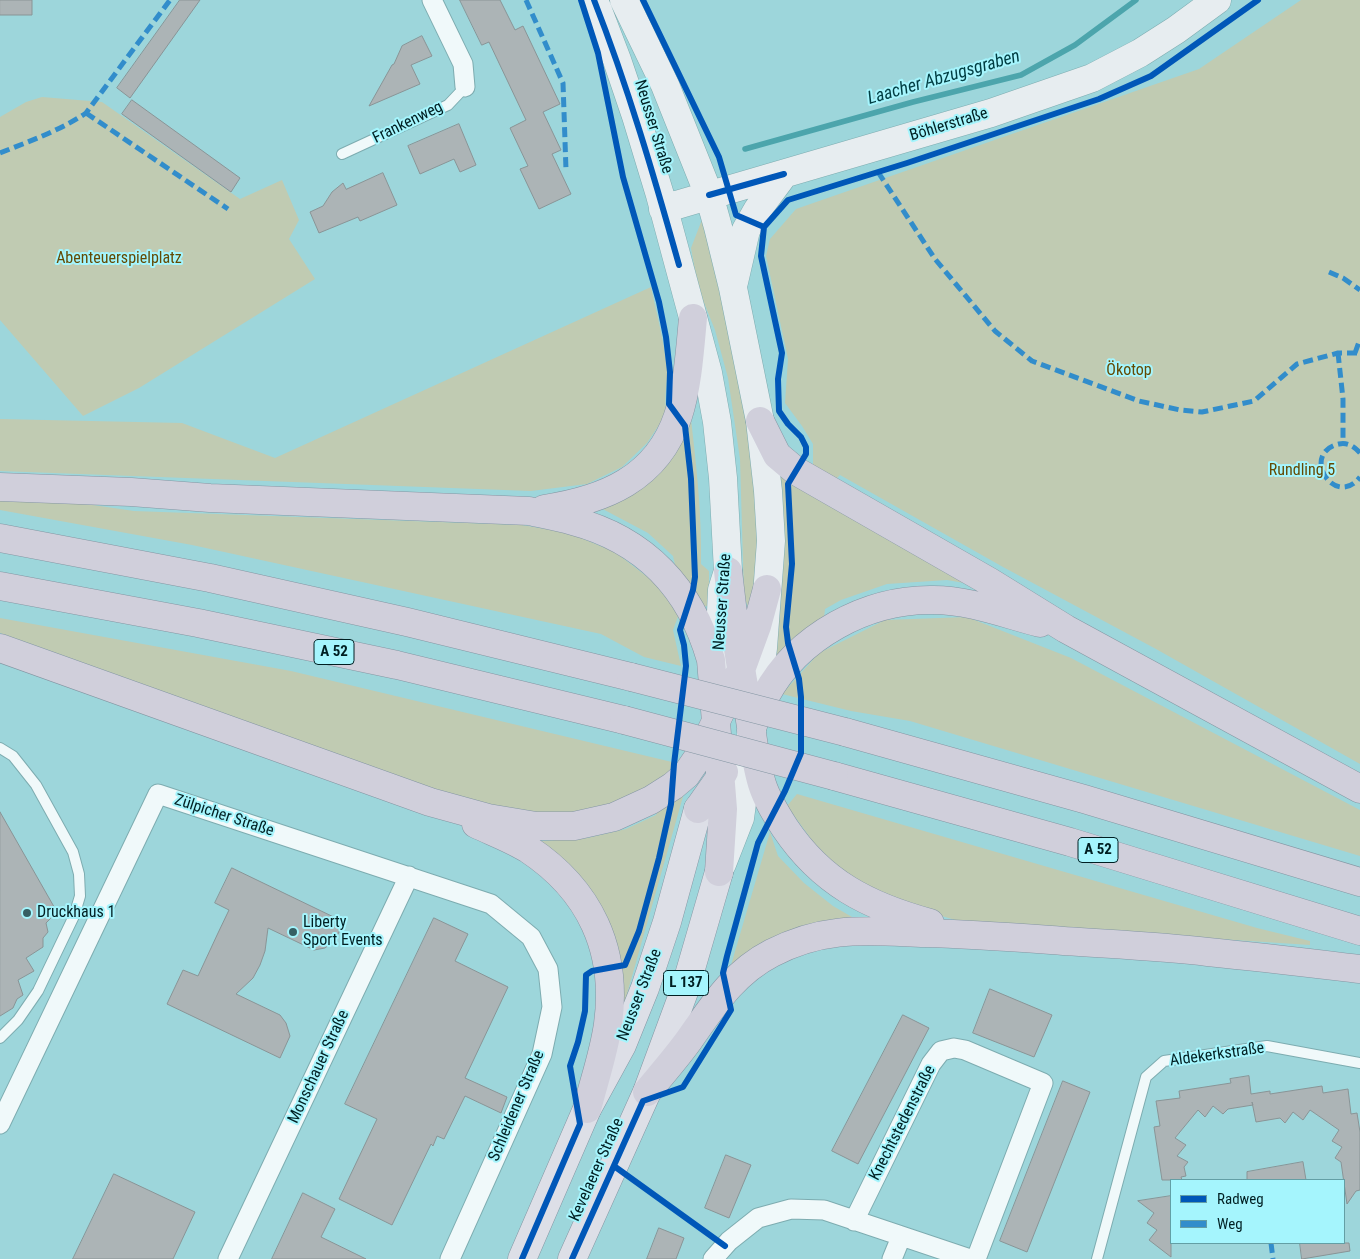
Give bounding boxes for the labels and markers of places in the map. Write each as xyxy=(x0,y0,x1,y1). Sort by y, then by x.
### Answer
place label: Druckhaus 1 xyxy=(37,903,115,923)
marker: Druckhaus 1 xyxy=(21,907,33,919)
place label: Liberty Sport Events xyxy=(303,913,383,951)
marker: Liberty Sport Events xyxy=(287,926,299,938)

